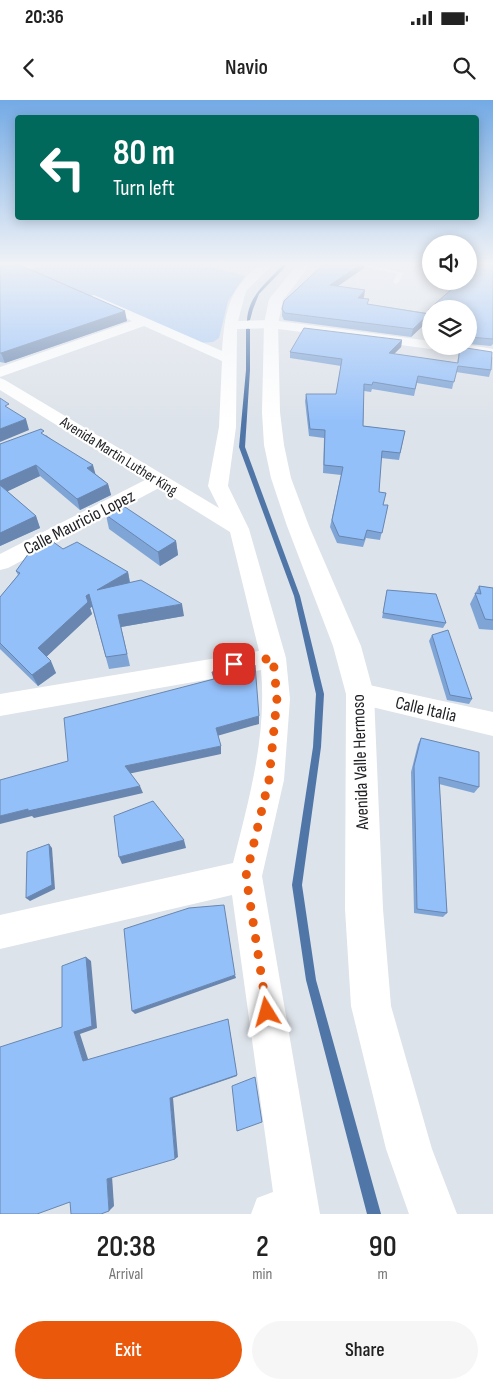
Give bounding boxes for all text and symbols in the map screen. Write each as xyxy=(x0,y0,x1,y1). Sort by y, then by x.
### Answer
text: 20:36 xyxy=(25,6,64,29)
icon: back xyxy=(15,54,43,82)
text: Navio xyxy=(225,54,268,81)
icon: search xyxy=(450,54,478,82)
text: 80 m xyxy=(113,132,175,175)
icon: left xyxy=(30,135,95,200)
text: Turn left xyxy=(113,175,175,202)
map controls xyxy=(422,235,477,355)
button: sound xyxy=(422,235,477,290)
button: layers xyxy=(422,300,477,355)
street label: Avenida Martin Luther King xyxy=(56,412,181,500)
street label: Calle Mauricio Lopez xyxy=(20,485,139,559)
pin xyxy=(213,643,255,685)
icon: arrive xyxy=(220,650,248,678)
street label: Calle Italia xyxy=(393,692,459,727)
street label: Avenida Valle Hermoso xyxy=(348,694,373,831)
position arrow xyxy=(240,985,292,1037)
text: 20:38 xyxy=(96,1229,156,1265)
text: 2 xyxy=(256,1229,269,1265)
text: 90 xyxy=(369,1229,397,1265)
text: Arrival xyxy=(109,1265,143,1284)
text: min xyxy=(252,1265,272,1284)
text: m xyxy=(378,1265,388,1284)
button: Exit xyxy=(15,1321,242,1379)
button: Share xyxy=(252,1321,478,1379)

